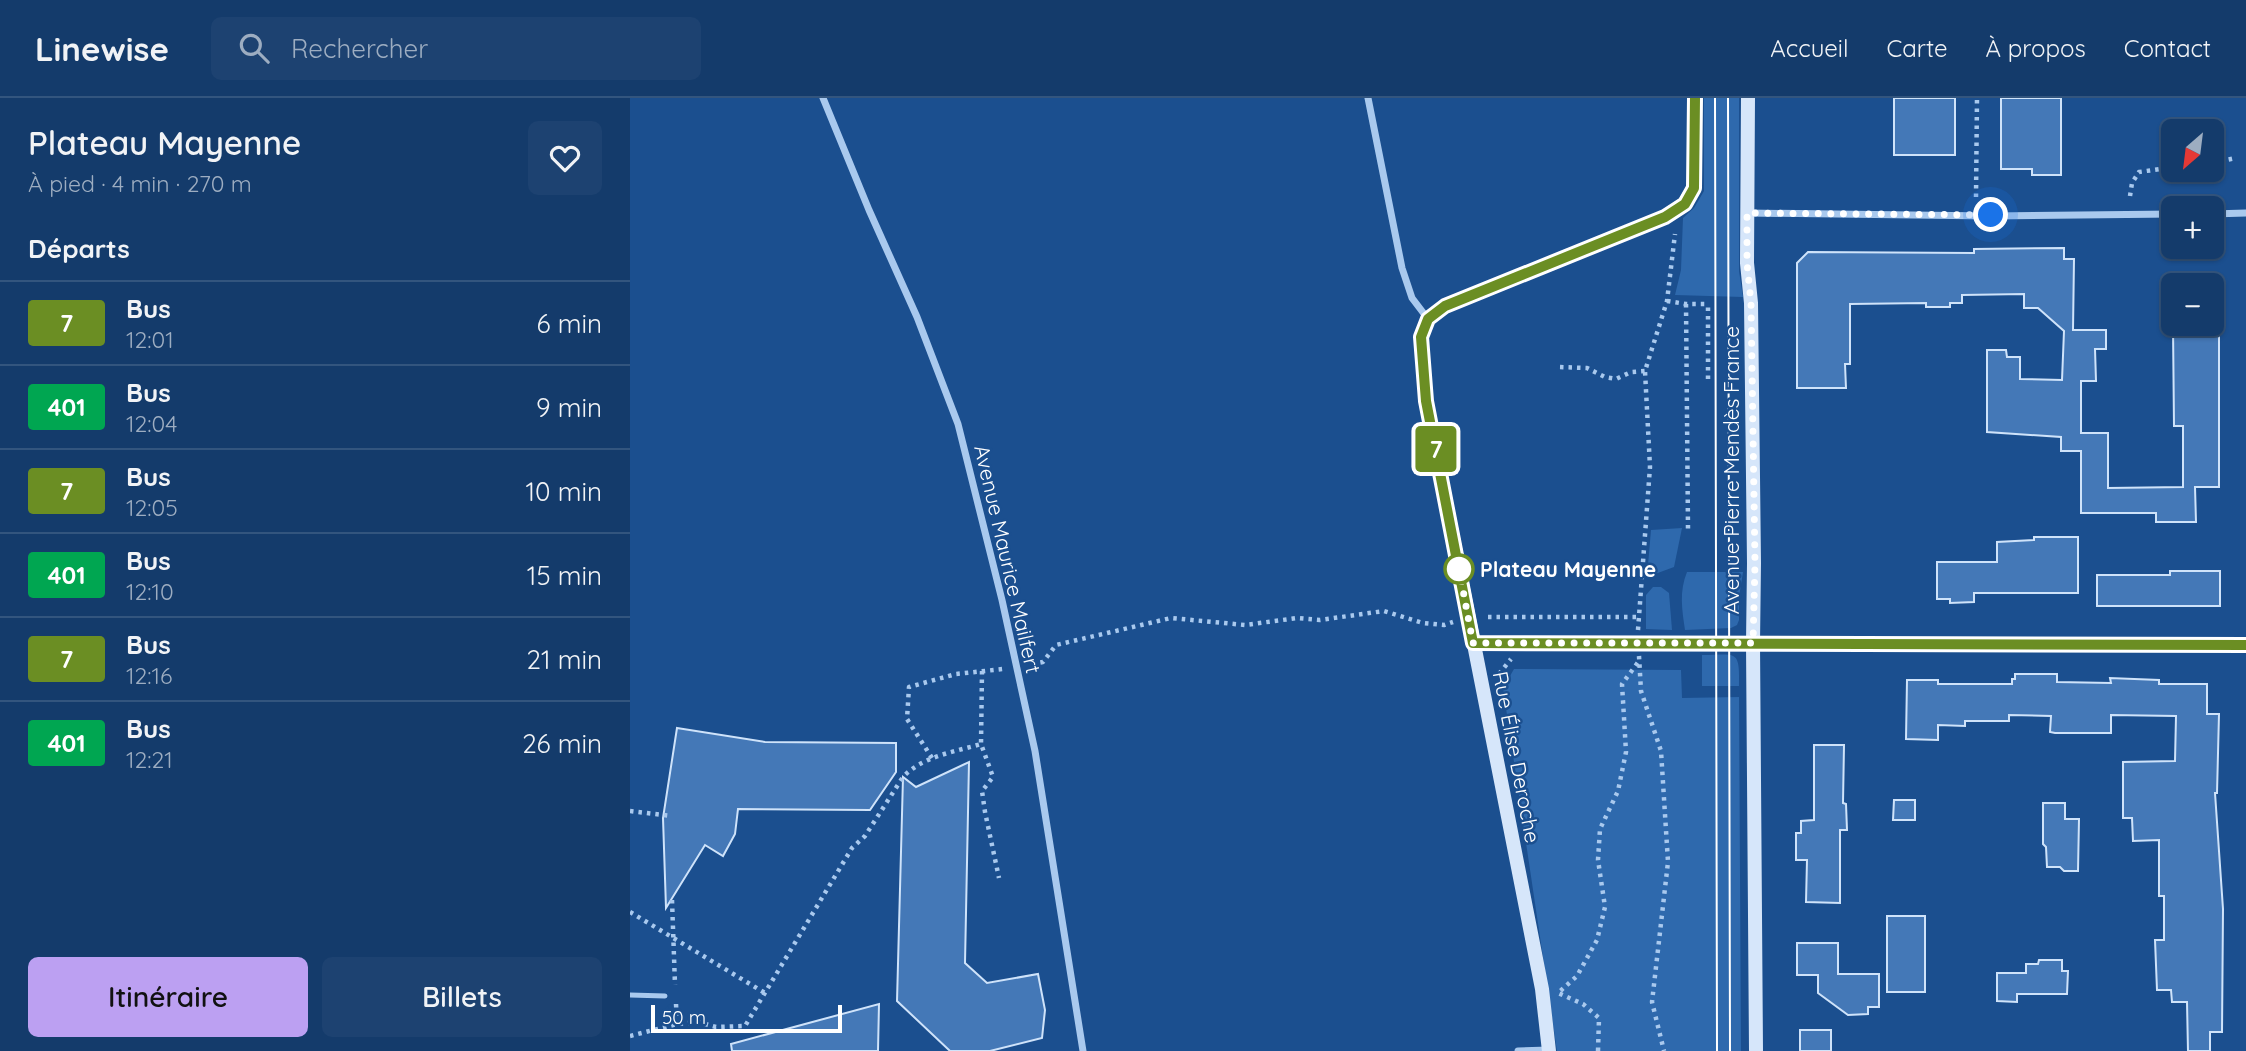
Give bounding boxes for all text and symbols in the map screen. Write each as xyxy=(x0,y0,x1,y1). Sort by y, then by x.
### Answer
search box xyxy=(211,17,701,80)
text: Linewise xyxy=(35,28,169,69)
icon: search xyxy=(235,29,273,67)
text: Rechercher xyxy=(291,32,428,65)
text: Accueil xyxy=(1770,33,1849,63)
text: Carte xyxy=(1887,33,1948,63)
text: À propos xyxy=(1986,33,2086,63)
text: Contact xyxy=(2124,33,2211,63)
north arrow xyxy=(2161,119,2224,182)
map controls xyxy=(2161,119,2224,336)
button: heart xyxy=(528,121,602,195)
text: Plateau Mayenne xyxy=(28,122,301,163)
text: À pied · 4 min · 270 m xyxy=(28,169,252,198)
button: + xyxy=(2161,196,2224,259)
your location xyxy=(1973,197,2008,232)
text: Départs xyxy=(28,232,130,265)
button: − xyxy=(2161,273,2224,336)
text: Bus xyxy=(126,292,171,325)
text: 6 min xyxy=(537,307,602,340)
text: 7 xyxy=(60,308,73,338)
text: 12:01 xyxy=(126,325,174,354)
street label: Avenue Pierre Mendès France xyxy=(1718,326,1744,614)
text: Bus xyxy=(126,376,171,409)
text: 9 min xyxy=(536,391,602,424)
text: 401 xyxy=(47,392,86,422)
text: 12:04 xyxy=(126,409,177,438)
line badge: 7 xyxy=(1413,426,1459,472)
text: 7 xyxy=(1429,434,1443,464)
street label: Avenue Maurice Mailfert xyxy=(969,442,1047,676)
text: Bus xyxy=(126,460,171,493)
text: 10 min xyxy=(526,475,602,508)
text: 7 xyxy=(60,476,73,506)
text: 12:05 xyxy=(126,493,178,522)
text: Bus xyxy=(126,544,171,577)
marker: Plateau Mayenne xyxy=(1444,554,1474,584)
place label: Plateau Mayenne xyxy=(1480,556,1656,582)
text: 15 min xyxy=(527,559,602,592)
text: 401 xyxy=(47,560,86,590)
text: 12:10 xyxy=(126,577,174,606)
text: Bus xyxy=(126,628,171,661)
text: 21 min xyxy=(527,643,602,676)
text: 7 xyxy=(60,644,73,674)
text: 12:16 xyxy=(126,661,172,690)
street label: Rue Élise Deroche xyxy=(1488,669,1546,845)
text: Bus xyxy=(126,712,171,745)
text: 26 min xyxy=(522,727,602,760)
text: 401 xyxy=(47,728,86,758)
text: 12:21 xyxy=(126,745,173,774)
button: Itinéraire xyxy=(28,957,308,1037)
button: Billets xyxy=(322,957,602,1037)
scale bar xyxy=(651,1002,842,1034)
text: 50 m xyxy=(662,1005,706,1029)

